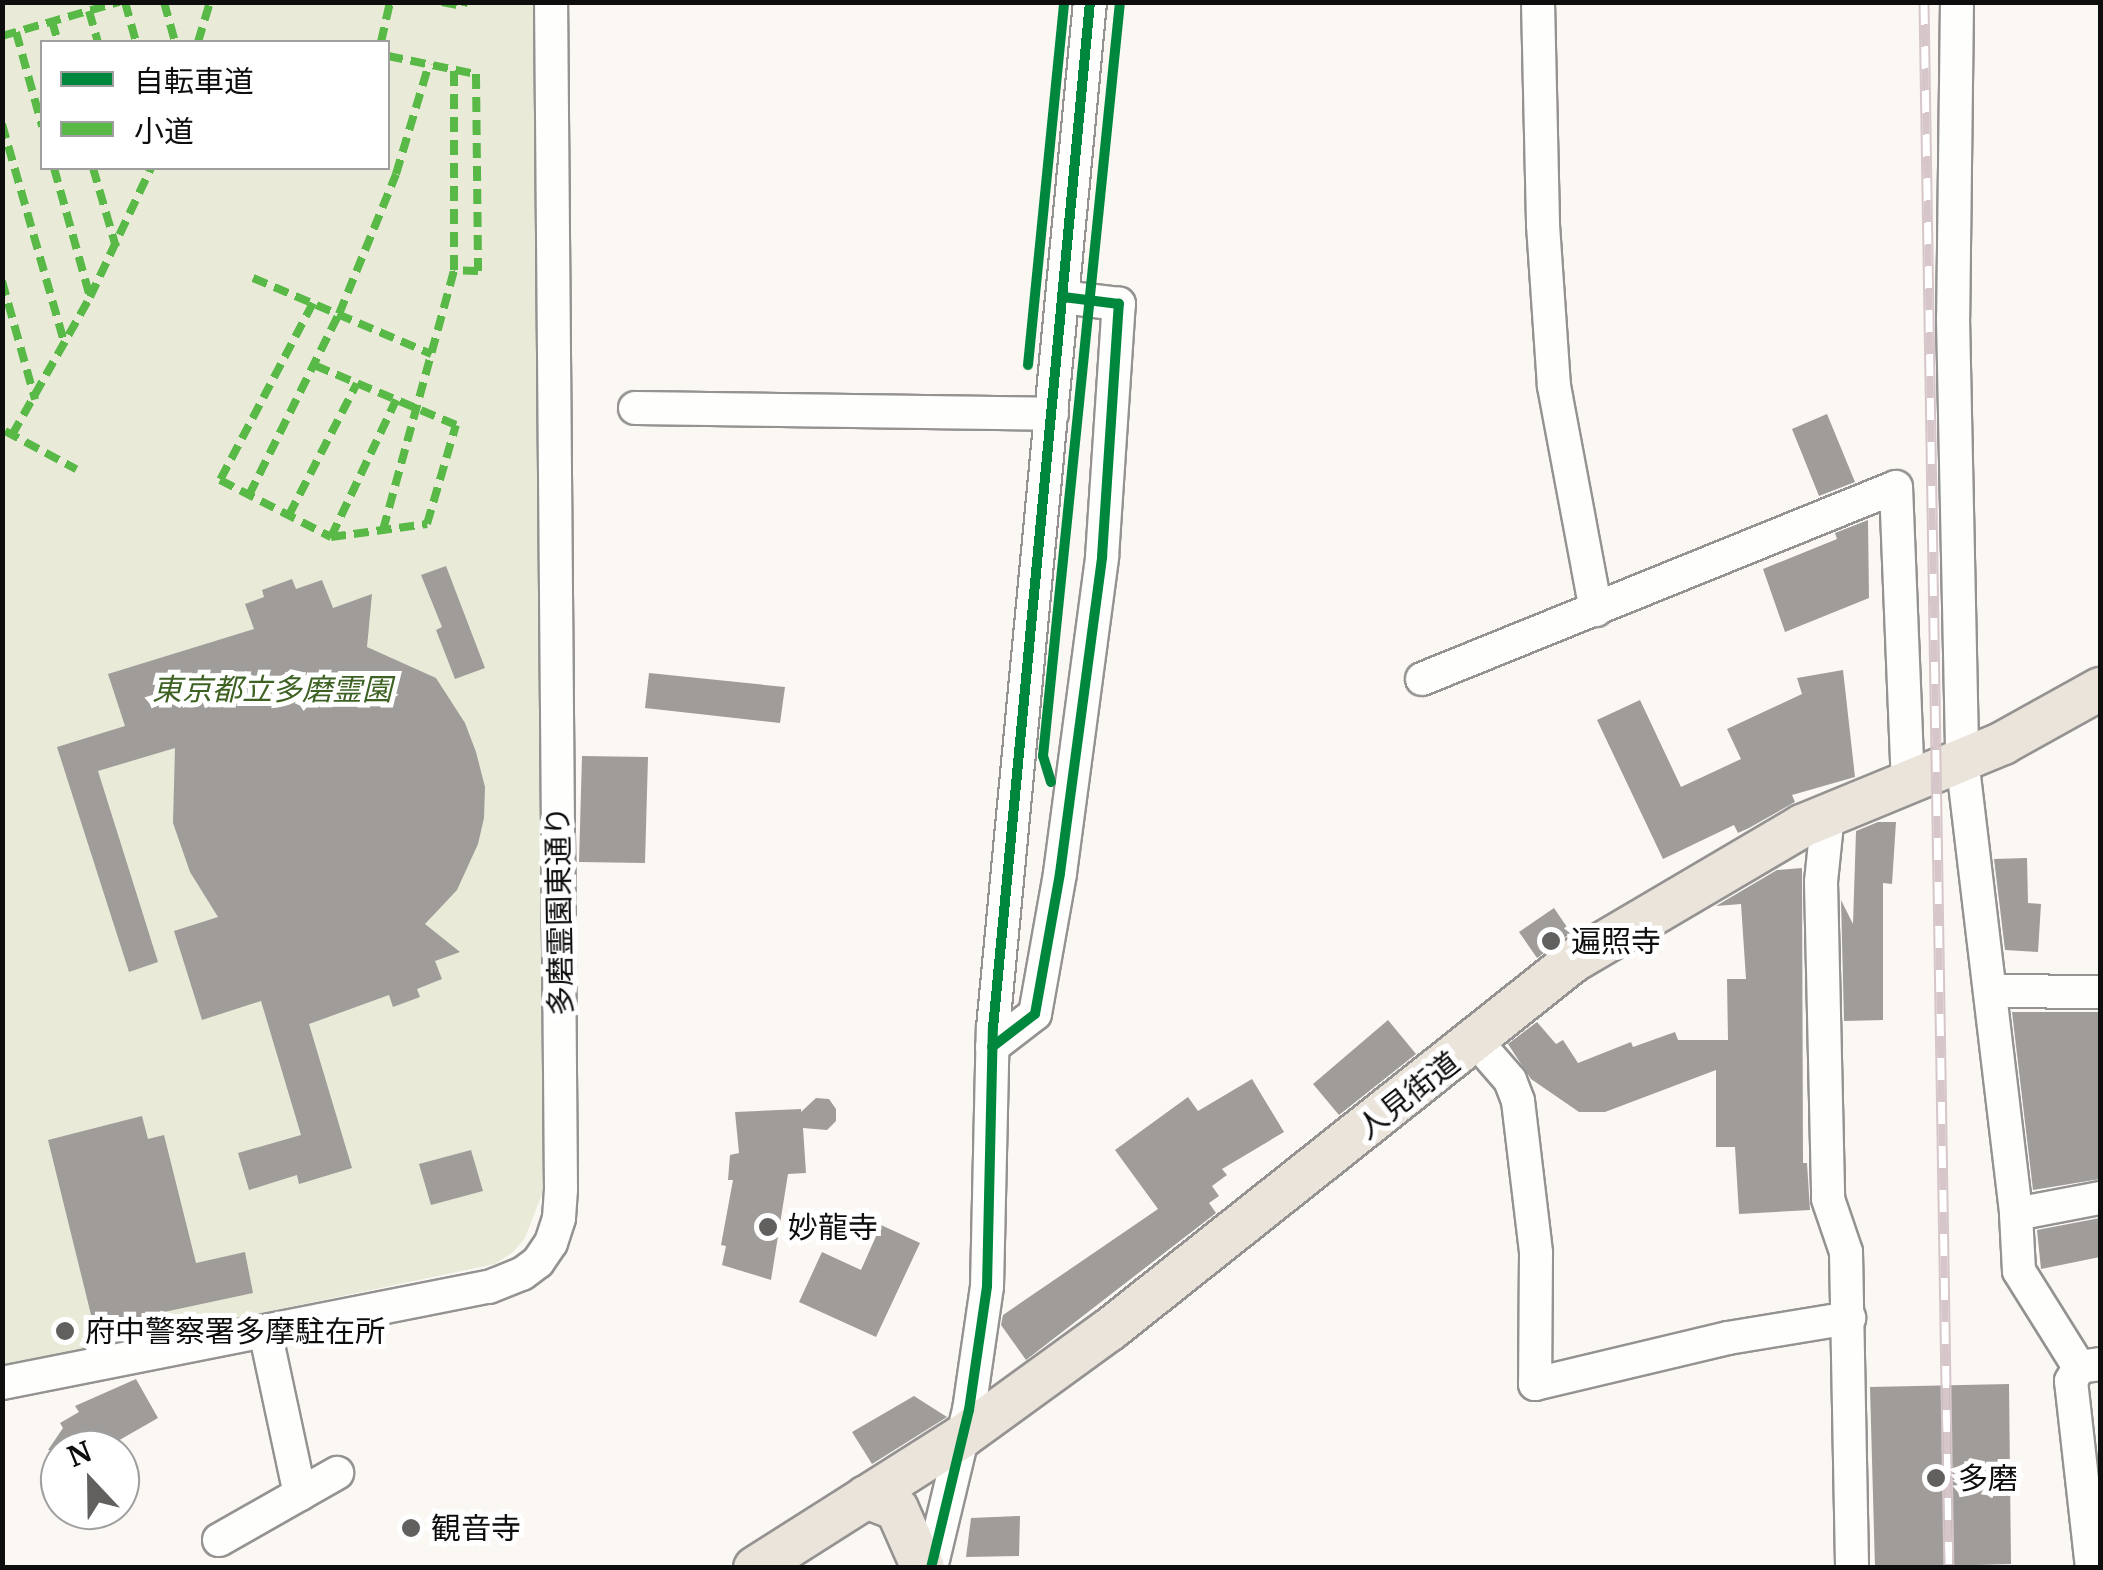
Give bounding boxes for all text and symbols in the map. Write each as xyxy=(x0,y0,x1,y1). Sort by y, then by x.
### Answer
legend xyxy=(40,40,390,170)
text: 自転車道 xyxy=(134,62,254,100)
text: 小道 xyxy=(134,112,194,150)
park label: 東京都立多磨霊園 xyxy=(152,671,392,707)
street label: 多磨霊園東通り xyxy=(539,806,579,1016)
place label: 遍照寺 xyxy=(1571,923,1661,959)
marker: 遍照寺 xyxy=(1540,930,1562,952)
street label: 人見街道 xyxy=(1350,1044,1466,1146)
place label: 妙龍寺 xyxy=(788,1209,878,1245)
marker: 妙龍寺 xyxy=(757,1216,779,1238)
place label: 府中警察署多摩駐在所 xyxy=(85,1313,385,1349)
marker: 府中警察署多摩駐在所 xyxy=(54,1320,76,1342)
north arrow xyxy=(40,1430,140,1530)
text: N xyxy=(63,1433,97,1475)
place label: 多磨 xyxy=(1958,1460,2018,1496)
marker: 多磨 xyxy=(1923,1465,1949,1491)
place label: 観音寺 xyxy=(431,1510,521,1546)
marker: 観音寺 xyxy=(400,1517,422,1539)

